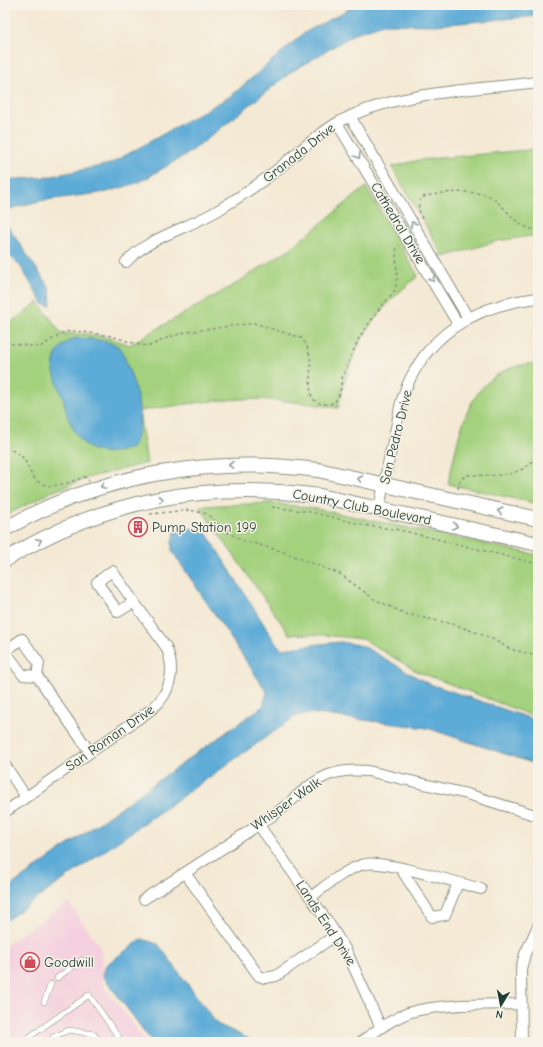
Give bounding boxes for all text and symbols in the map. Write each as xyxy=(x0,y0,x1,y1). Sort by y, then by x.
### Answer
street label: Granada Drive xyxy=(260,120,338,186)
one-way arrow xyxy=(353,152,360,159)
street label: Cathedral Drive xyxy=(367,179,429,267)
one-way arrow xyxy=(411,221,418,228)
one-way arrow xyxy=(427,275,434,282)
street label: San Pedro Drive xyxy=(376,388,416,486)
one-way arrow xyxy=(228,461,234,469)
one-way arrow xyxy=(356,475,363,483)
one-way arrow xyxy=(100,481,107,490)
street label: Country Club Boulevard xyxy=(291,485,433,529)
one-way arrow xyxy=(158,495,164,504)
one-way arrow xyxy=(497,507,503,515)
building icon: Pump Station 199 xyxy=(127,516,149,538)
place label: Pump Station 199 xyxy=(152,519,257,536)
one-way arrow xyxy=(452,521,458,529)
one-way arrow xyxy=(35,538,42,545)
street label: San Roman Drive xyxy=(62,701,158,775)
street label: Whisper Walk xyxy=(248,774,324,834)
street label: Lands End Drive xyxy=(292,877,360,969)
shop icon: Goodwill xyxy=(19,951,41,973)
place label: Goodwill xyxy=(44,954,94,971)
north arrow xyxy=(481,985,521,1025)
text: N xyxy=(495,1007,504,1021)

